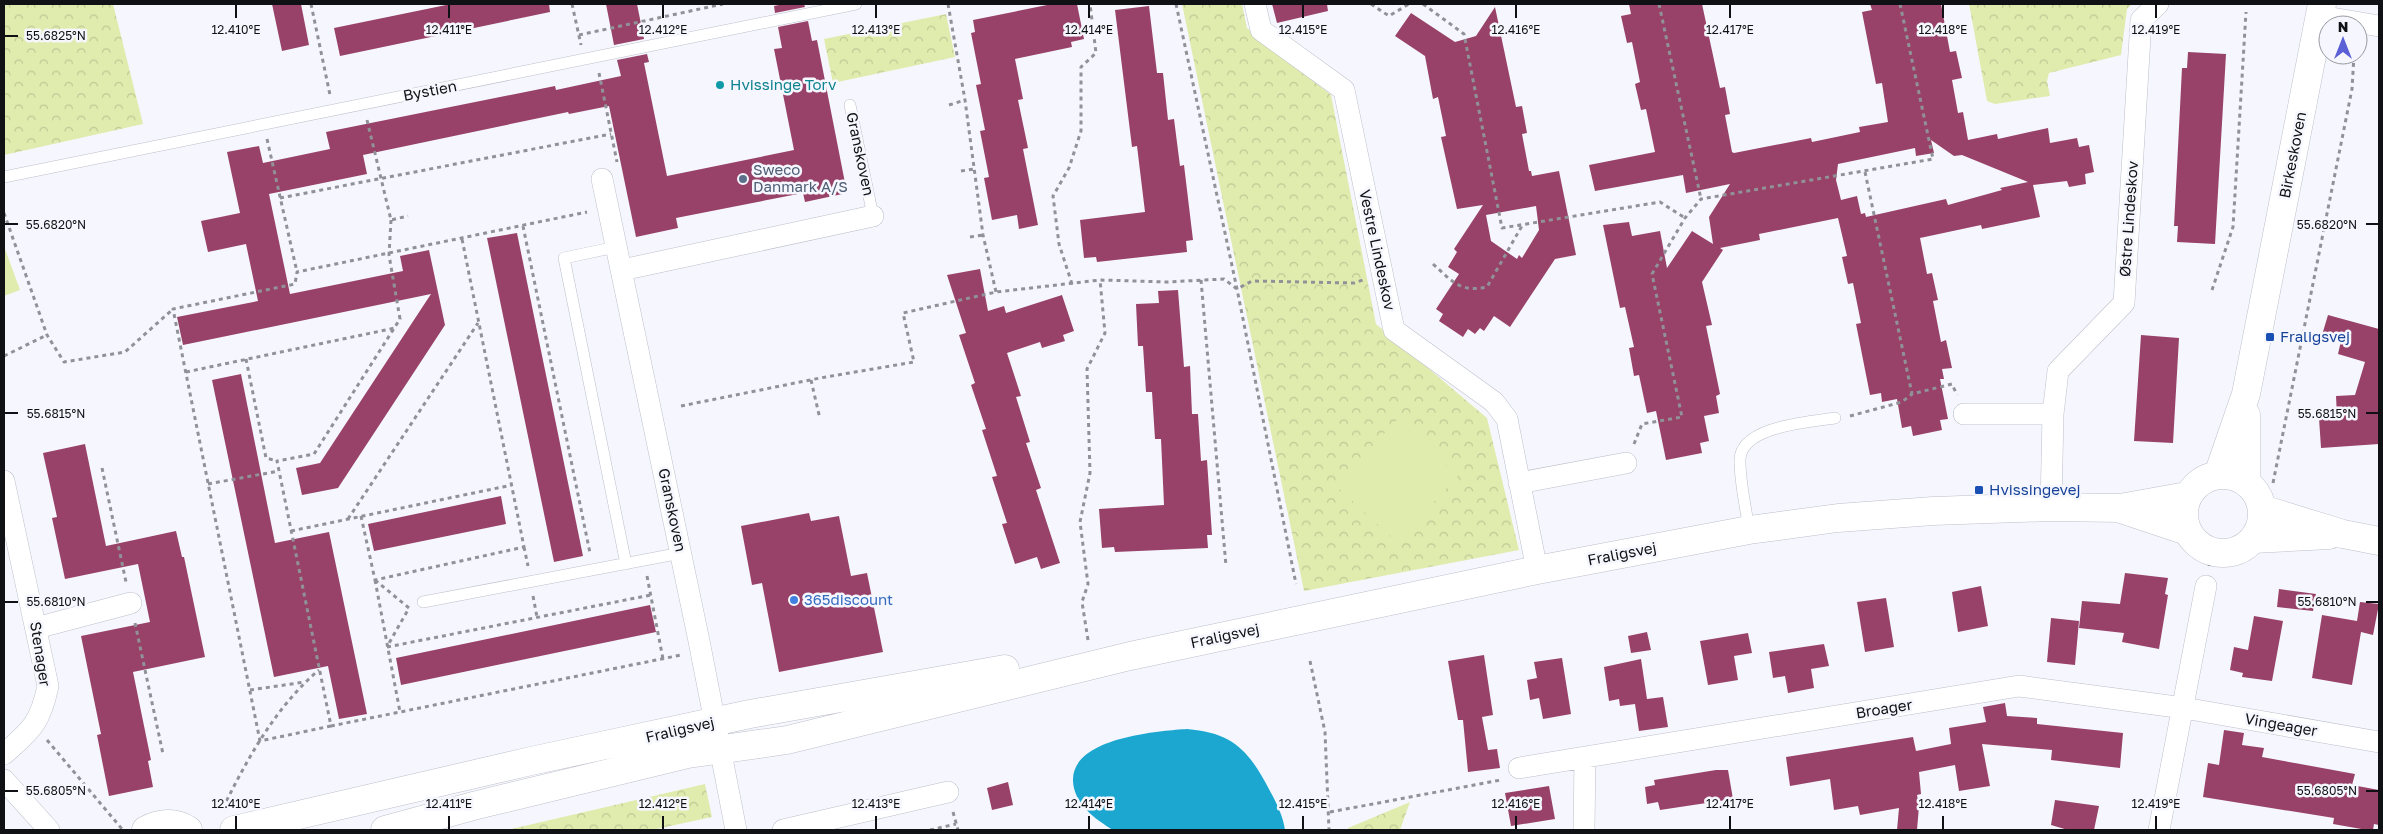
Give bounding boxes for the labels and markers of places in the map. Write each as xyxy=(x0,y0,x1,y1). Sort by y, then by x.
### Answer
place label: Hvissinge Torv xyxy=(730,75,837,93)
marker: Hvissinge Torv xyxy=(714,79,726,91)
place label: Sweco Danmark A/S xyxy=(753,160,848,195)
marker: Sweco Danmark A/S xyxy=(737,173,749,185)
place label: Fraligsvej xyxy=(2280,327,2350,345)
marker: Fraligsvej xyxy=(2264,331,2276,343)
place label: Hvissingevej xyxy=(1989,480,2080,498)
marker: Hvissingevej xyxy=(1973,484,1985,496)
place label: 365discount xyxy=(804,590,893,608)
marker: 365discount xyxy=(788,594,800,606)

